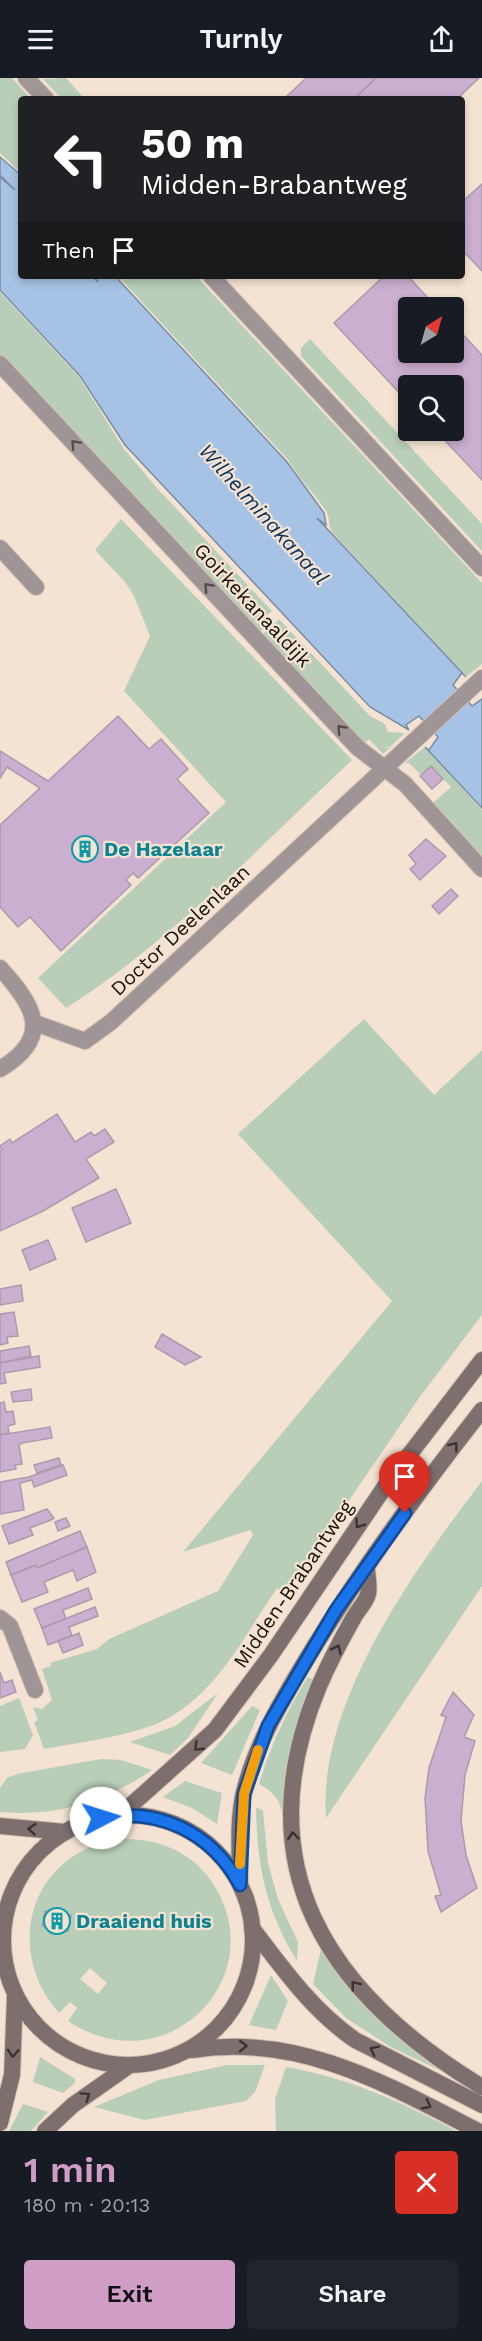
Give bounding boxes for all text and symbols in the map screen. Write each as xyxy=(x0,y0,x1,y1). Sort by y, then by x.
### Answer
icon: menu xyxy=(24,23,57,56)
text: Turnly xyxy=(199,23,283,55)
icon: share xyxy=(425,23,458,56)
text: 50 m xyxy=(141,119,244,168)
icon: left xyxy=(42,120,120,198)
text: Midden-Brabantweg xyxy=(141,169,407,201)
icon: arrive xyxy=(107,234,140,267)
text: Then xyxy=(42,238,95,263)
north arrow xyxy=(398,297,464,363)
map controls xyxy=(398,297,464,441)
button: search xyxy=(398,375,464,441)
water label: Wilhelminakanaal xyxy=(194,438,334,590)
one-way arrow xyxy=(71,440,82,451)
street label: Goirkekanaaldijk xyxy=(189,538,317,672)
one-way arrow xyxy=(204,583,215,594)
one-way arrow xyxy=(337,726,348,736)
building icon: De Hazelaar xyxy=(70,834,100,864)
place label: De Hazelaar xyxy=(104,837,223,861)
street label: Doctor Deelenlaan xyxy=(106,859,254,1001)
one-way arrow xyxy=(446,1442,457,1453)
pin xyxy=(379,1451,430,1513)
icon: arrive xyxy=(388,1460,421,1493)
street label: Midden-Brabantweg xyxy=(228,1495,358,1672)
one-way arrow xyxy=(355,1518,366,1529)
one-way arrow xyxy=(329,1644,341,1655)
one-way arrow xyxy=(194,1740,205,1751)
position arrow xyxy=(69,1786,133,1850)
one-way arrow xyxy=(28,1823,37,1836)
one-way arrow xyxy=(287,1831,300,1840)
building icon: Draaiend huis xyxy=(42,1906,72,1936)
place label: Draaiend huis xyxy=(76,1909,212,1933)
one-way arrow xyxy=(352,1981,363,1992)
one-way arrow xyxy=(239,2040,248,2052)
one-way arrow xyxy=(369,2045,380,2057)
one-way arrow xyxy=(7,2048,20,2057)
one-way arrow xyxy=(80,2092,91,2103)
one-way arrow xyxy=(421,2098,432,2110)
text: 1 min xyxy=(24,2149,116,2191)
button: close xyxy=(395,2151,458,2214)
text: 180 m · 20:13 xyxy=(24,2193,150,2217)
button: Exit xyxy=(24,2260,235,2329)
button: Share xyxy=(247,2260,458,2329)

